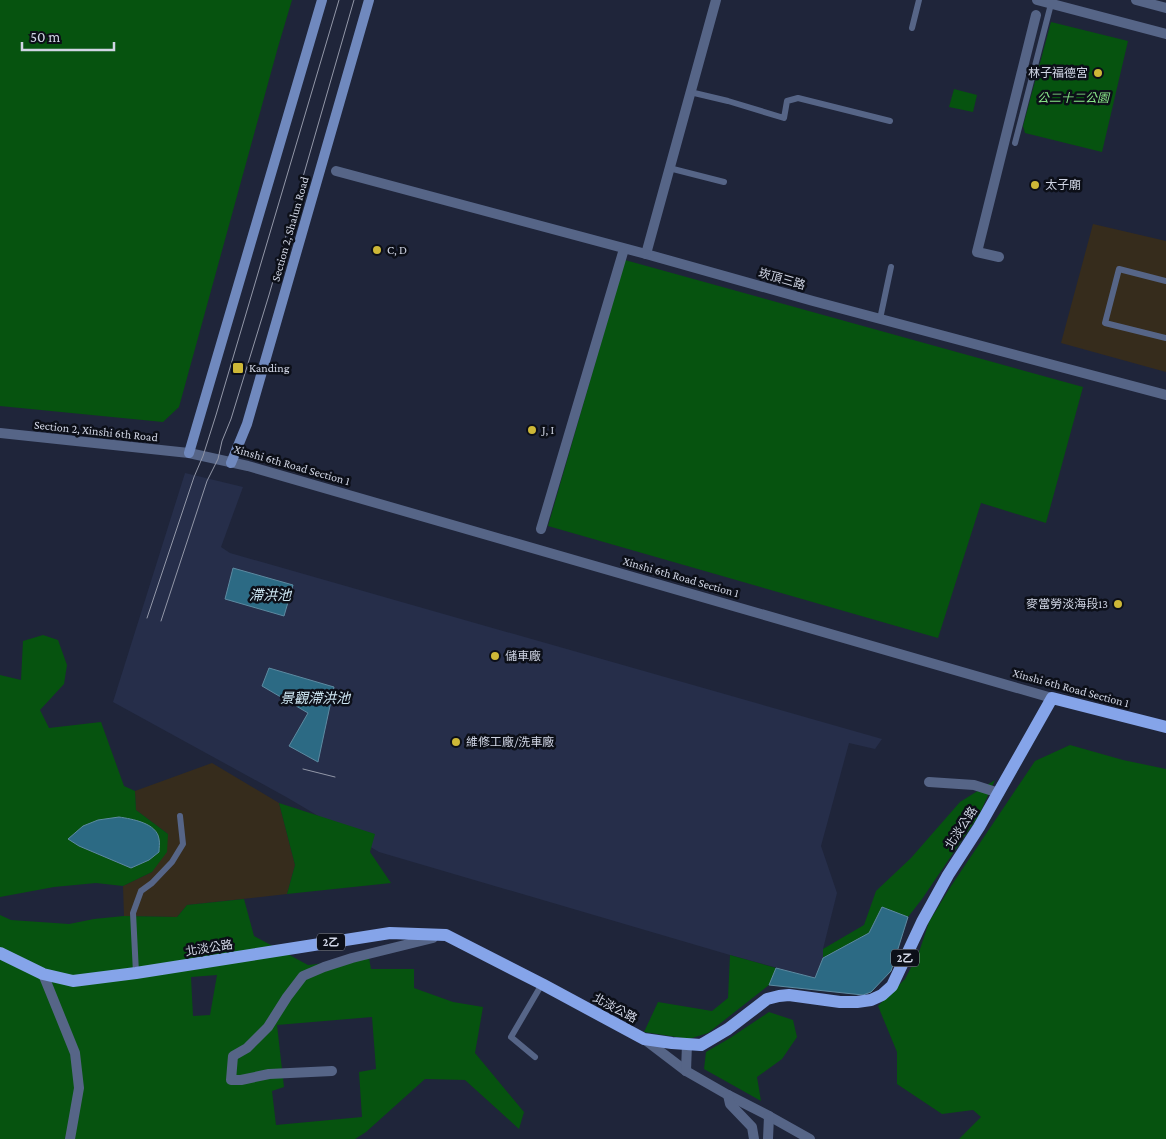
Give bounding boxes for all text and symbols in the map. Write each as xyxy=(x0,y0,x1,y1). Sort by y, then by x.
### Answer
scale bar xyxy=(22,20,115,52)
text: 50 m xyxy=(30,29,60,45)
place label: 林子福德宮 xyxy=(1028,66,1088,80)
marker: 林子福德宮 xyxy=(1092,67,1104,79)
park label: 公二十二公園 xyxy=(1037,91,1111,105)
street label: Section 2, Shalun Road xyxy=(268,174,312,283)
place label: 太子廟 xyxy=(1045,178,1081,192)
marker: 太子廟 xyxy=(1029,179,1041,191)
place label: C, D xyxy=(387,243,407,257)
marker: C, D xyxy=(371,244,383,256)
street label: 崁頂三路 xyxy=(757,266,807,292)
marker: Kanding xyxy=(231,361,245,375)
place label: Kanding xyxy=(249,361,290,375)
street label: Section 2, Xinshi 6th Road xyxy=(33,418,159,445)
place label: J, I xyxy=(541,423,555,437)
marker: J, I xyxy=(526,424,538,436)
street label: Xinshi 6th Road Section 1 xyxy=(232,442,352,488)
street label: Xinshi 6th Road Section 1 xyxy=(621,554,741,600)
water label: 滯洪池 xyxy=(249,587,293,603)
place label: 麥當勞淡海段13 xyxy=(1026,597,1108,611)
marker: 麥當勞淡海段13 xyxy=(1112,598,1124,610)
place label: 儲車廠 xyxy=(505,649,541,663)
marker: 儲車廠 xyxy=(489,650,501,662)
street label: Xinshi 6th Road Section 1 xyxy=(1011,666,1131,710)
water label: 景觀滯洪池 xyxy=(280,690,352,706)
place label: 維修工廠/洗車廠 xyxy=(466,735,554,749)
marker: 維修工廠/洗車廠 xyxy=(450,736,462,748)
street label: 北淡公路 xyxy=(942,804,980,852)
road number: 2乙 xyxy=(317,934,345,950)
street label: 北淡公路 xyxy=(184,937,234,959)
road number: 2乙 xyxy=(891,950,919,966)
street label: 北淡公路 xyxy=(591,991,639,1025)

